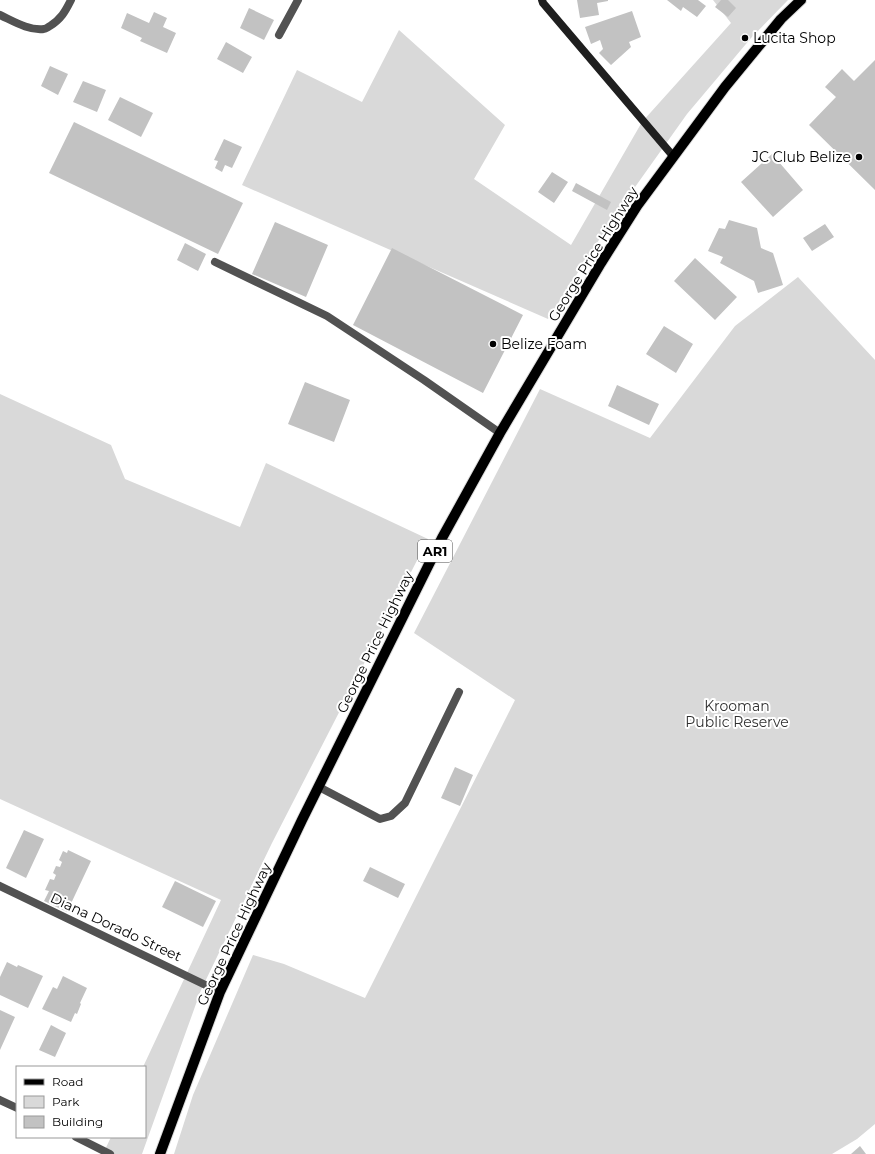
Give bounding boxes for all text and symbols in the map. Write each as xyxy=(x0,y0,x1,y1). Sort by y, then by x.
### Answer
place label: Lucita Shop xyxy=(753,29,836,47)
marker: Lucita Shop xyxy=(740,33,750,43)
place label: JC Club Belize xyxy=(751,148,851,166)
marker: JC Club Belize xyxy=(854,152,864,162)
street label: George Price Highway xyxy=(544,183,642,325)
place label: Belize Foam xyxy=(501,335,587,353)
marker: Belize Foam xyxy=(488,339,498,349)
road number: AR1 xyxy=(418,540,452,562)
street label: George Price Highway xyxy=(333,568,417,716)
park label: Krooman Public Reserve xyxy=(685,697,789,731)
street label: George Price Highway xyxy=(193,859,275,1008)
street label: Diana Dorado Street xyxy=(47,889,185,965)
legend xyxy=(16,1066,146,1138)
text: Road xyxy=(52,1074,83,1089)
text: Park xyxy=(52,1094,80,1109)
text: Building xyxy=(52,1114,103,1129)

